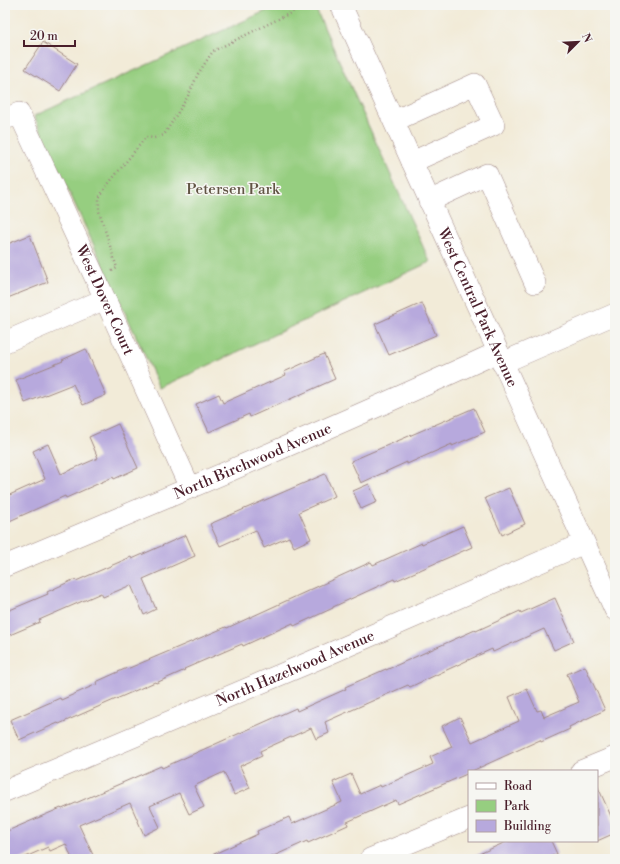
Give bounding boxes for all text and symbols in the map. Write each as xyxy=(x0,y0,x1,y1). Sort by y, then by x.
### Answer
scale bar xyxy=(24,22,75,48)
north arrow xyxy=(558,22,598,62)
text: 20 m xyxy=(30,29,58,44)
text: N xyxy=(578,32,595,45)
park label: Petersen Park xyxy=(186,180,281,199)
street label: West Central Park Avenue xyxy=(433,224,522,390)
street label: West Dover Court xyxy=(71,241,139,359)
street label: North Birchwood Avenue xyxy=(171,418,335,503)
street label: North Hazelwood Avenue xyxy=(213,626,377,710)
legend xyxy=(468,770,598,842)
text: Road xyxy=(504,779,532,794)
text: Park xyxy=(504,799,530,814)
text: Building xyxy=(503,819,552,834)

